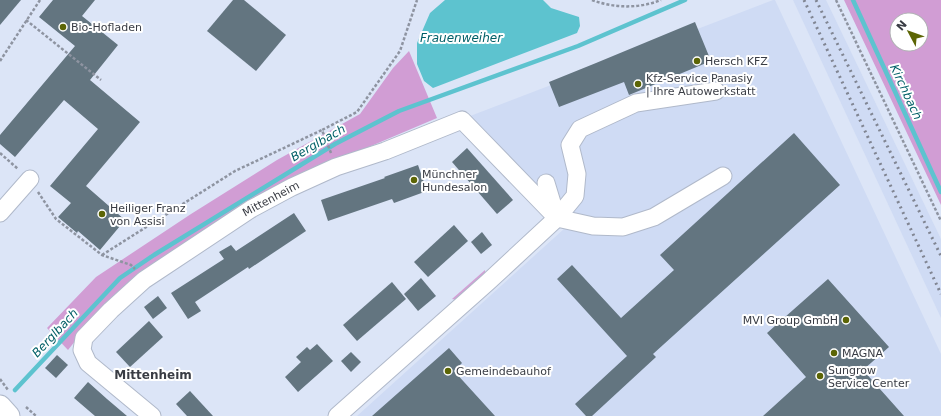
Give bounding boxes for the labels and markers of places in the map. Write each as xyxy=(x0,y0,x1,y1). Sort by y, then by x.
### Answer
place label: Bio-Hofladen xyxy=(71,21,142,34)
marker: Bio-Hofladen xyxy=(58,22,68,32)
place label: Hersch KFZ xyxy=(705,55,768,68)
marker: Hersch KFZ xyxy=(692,56,702,66)
place label: Kfz-Service Panasiy | Ihre Autowerkstatt xyxy=(646,72,756,98)
marker: Kfz-Service Panasiy | Ihre Autowerkstatt xyxy=(633,79,643,89)
place label: Münchner Hundesalon xyxy=(422,168,487,194)
marker: Münchner Hundesalon xyxy=(409,175,419,185)
place label: Heiliger Franz von Assisi xyxy=(110,202,186,228)
marker: Heiliger Franz von Assisi xyxy=(97,209,107,219)
place label: MVI Group GmbH xyxy=(743,314,838,327)
marker: MVI Group GmbH xyxy=(841,315,851,325)
place label: MAGNA xyxy=(842,347,884,360)
marker: MAGNA xyxy=(829,348,839,358)
place label: Sungrow Service Center xyxy=(828,364,910,390)
place label: Gemeindebauhof xyxy=(456,365,552,378)
marker: Gemeindebauhof xyxy=(443,366,453,376)
marker: Sungrow Service Center xyxy=(815,371,825,381)

